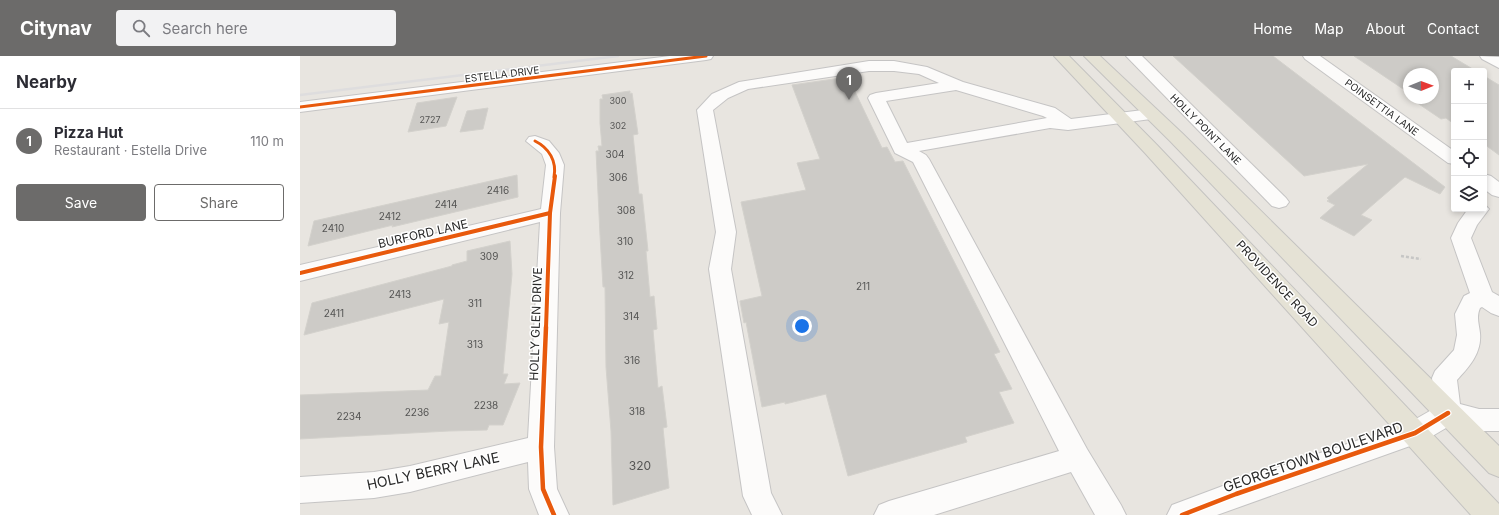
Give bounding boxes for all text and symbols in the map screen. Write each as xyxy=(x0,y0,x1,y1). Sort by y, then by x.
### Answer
search box xyxy=(116,10,396,46)
text: Citynav xyxy=(20,17,92,40)
icon: search xyxy=(130,17,152,39)
text: Search here xyxy=(162,19,248,38)
text: Home xyxy=(1253,20,1292,37)
text: Map xyxy=(1314,20,1344,37)
text: About xyxy=(1366,20,1405,37)
text: Contact xyxy=(1427,20,1479,37)
street label: ESTELLA DRIVE xyxy=(464,63,540,85)
pin: 1 xyxy=(836,67,862,100)
north arrow xyxy=(1403,68,1439,104)
map controls xyxy=(1451,68,1487,212)
button: + xyxy=(1451,68,1487,104)
text: Nearby xyxy=(16,72,77,92)
street label: POINSETTIA LANE xyxy=(1343,76,1421,138)
street label: HOLLY POINT LANE xyxy=(1168,91,1244,167)
house number: 300 xyxy=(610,95,627,106)
button: − xyxy=(1451,104,1487,140)
house number: 2727 xyxy=(419,114,441,125)
house number: 302 xyxy=(610,120,626,131)
text: Pizza Hut xyxy=(54,123,123,142)
text: 1 xyxy=(26,133,32,149)
text: 110 m xyxy=(250,133,284,149)
button: locate xyxy=(1451,140,1487,176)
text: Restaurant · Estella Drive xyxy=(54,142,207,158)
house number: 304 xyxy=(606,148,624,160)
house number: 306 xyxy=(609,171,627,183)
button: layers xyxy=(1451,176,1487,212)
button: Save xyxy=(16,184,146,221)
button: Share xyxy=(154,184,284,221)
house number: 2416 xyxy=(487,184,509,196)
house number: 2414 xyxy=(435,198,457,210)
house number: 308 xyxy=(617,204,635,216)
house number: 2412 xyxy=(379,210,401,222)
street label: BURFORD LANE xyxy=(376,216,469,251)
house number: 2410 xyxy=(322,222,344,234)
house number: 310 xyxy=(617,235,633,247)
street label: PROVIDENCE ROAD xyxy=(1233,237,1322,330)
house number: 309 xyxy=(480,250,498,262)
street label: HOLLY GLEN DRIVE xyxy=(526,267,545,381)
house number: 312 xyxy=(618,269,634,281)
house number: 211 xyxy=(856,280,870,292)
house number: 2413 xyxy=(389,288,411,300)
house number: 311 xyxy=(468,297,482,309)
house number: 2411 xyxy=(324,307,344,319)
house number: 314 xyxy=(623,310,639,322)
your location xyxy=(792,316,812,336)
house number: 313 xyxy=(467,338,483,350)
house number: 316 xyxy=(624,354,640,366)
house number: 2238 xyxy=(474,399,498,411)
house number: 318 xyxy=(629,405,645,417)
house number: 2236 xyxy=(405,406,429,418)
house number: 2234 xyxy=(337,410,361,422)
street label: GEORGETOWN BOULEVARD xyxy=(1221,418,1405,495)
street label: HOLLY BERRY LANE xyxy=(365,448,501,493)
house number: 320 xyxy=(629,458,651,473)

